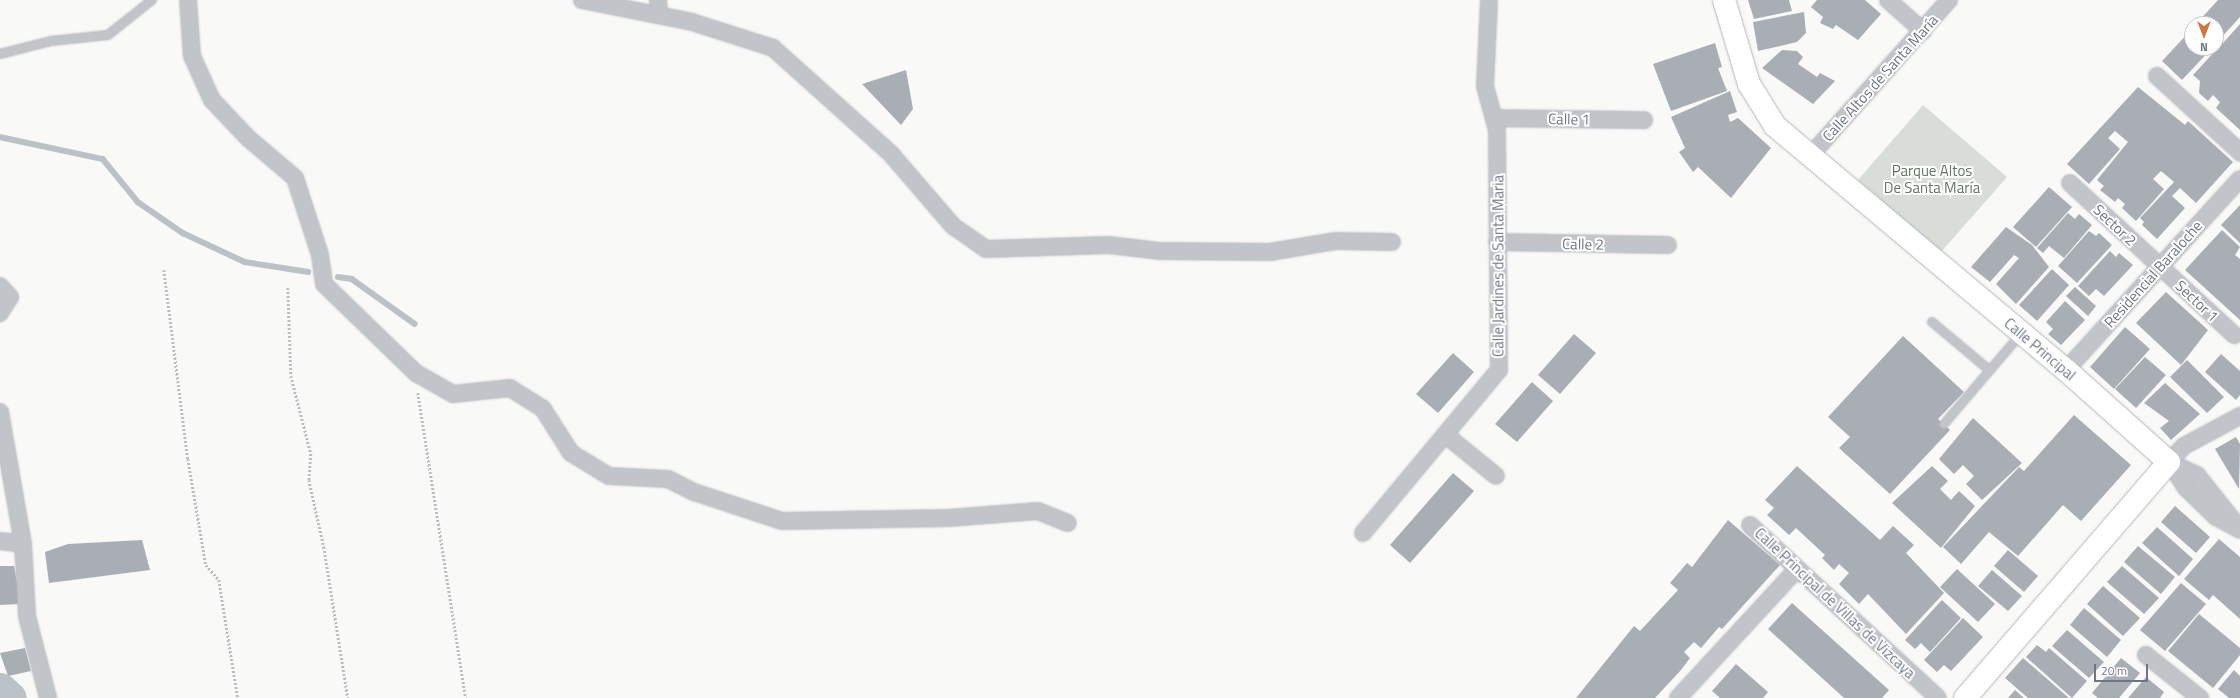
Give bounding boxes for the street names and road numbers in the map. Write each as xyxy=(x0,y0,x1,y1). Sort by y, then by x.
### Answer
street label: Calle Altos de Santa María xyxy=(1818,11,1942,145)
street label: Calle 1 xyxy=(1548,110,1590,128)
street label: Calle Jardines de Santa Maria xyxy=(1489,175,1507,357)
street label: Sector 2 xyxy=(2090,201,2140,249)
street label: Residencial Baraloche xyxy=(2100,217,2206,331)
street label: Calle 2 xyxy=(1562,235,1604,253)
street label: Sector 1 xyxy=(2172,277,2222,325)
street label: Calle Principal xyxy=(2001,314,2079,384)
street label: Calle Principal de Villas de Vizcaya xyxy=(1751,524,1919,682)

